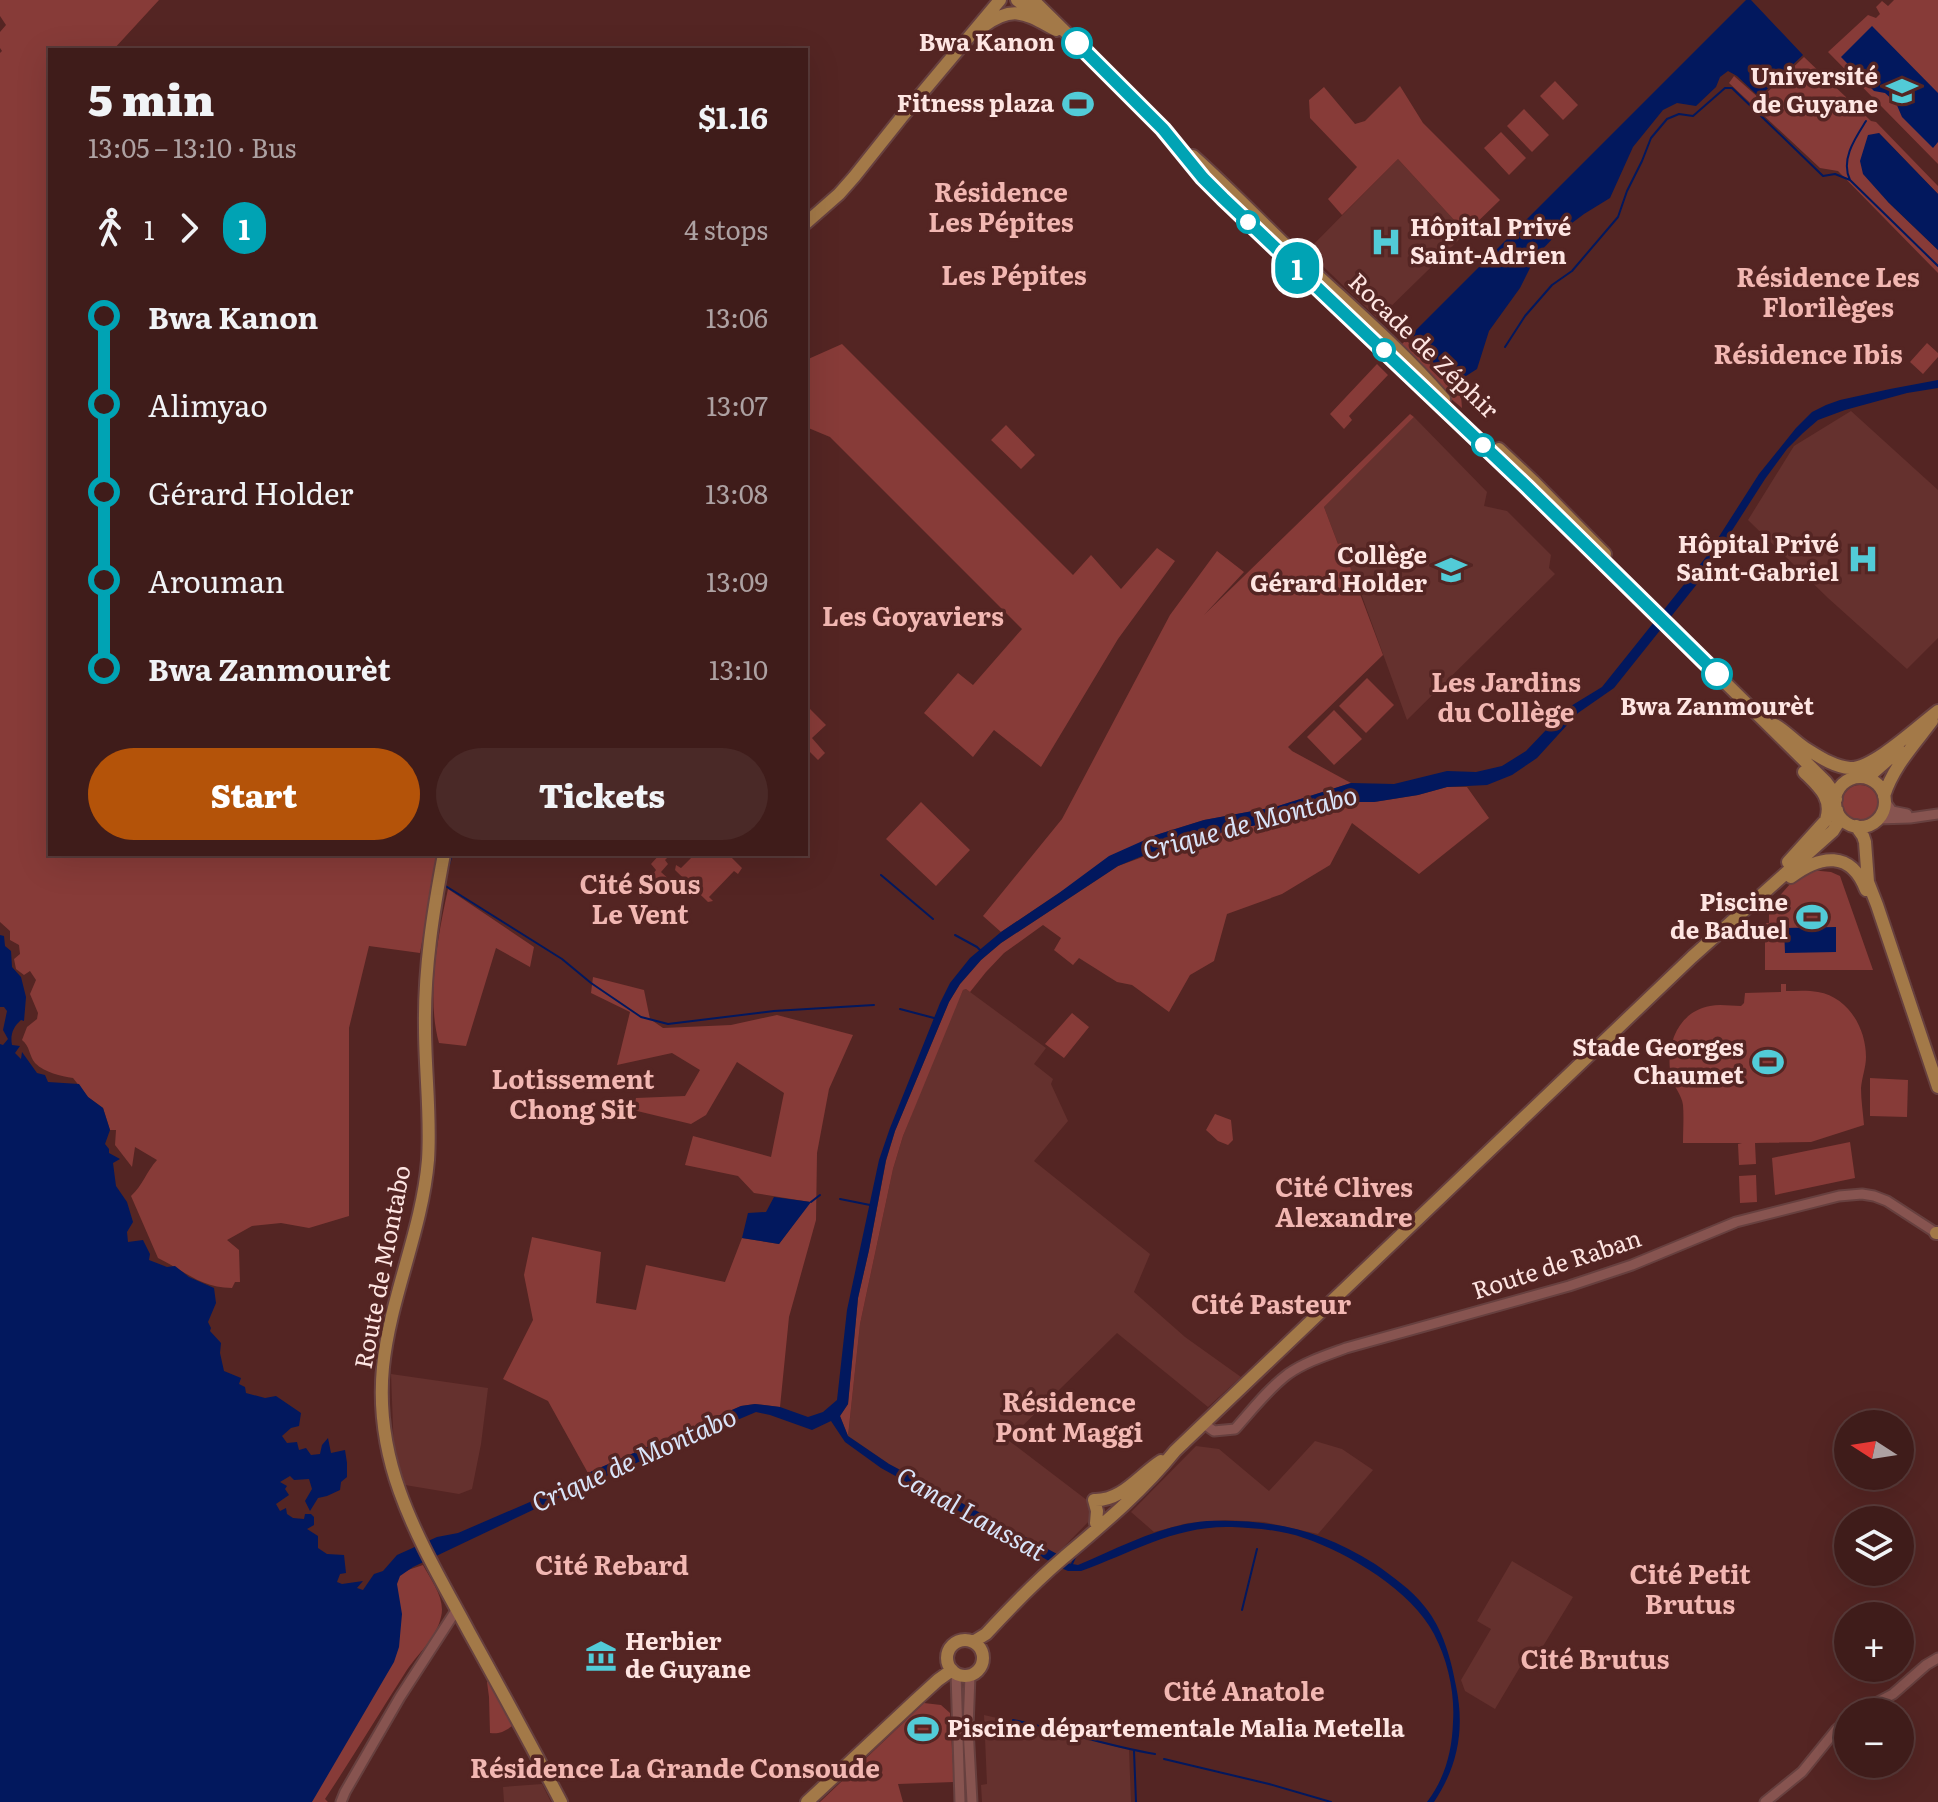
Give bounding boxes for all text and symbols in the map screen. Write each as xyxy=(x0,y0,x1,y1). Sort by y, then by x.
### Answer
place label: Bwa Kanon xyxy=(919,23,1055,58)
marker: Bwa Kanon xyxy=(1062,28,1092,58)
place label: Université de Guyane xyxy=(1750,57,1878,120)
text: 5 min xyxy=(88,64,215,130)
school or university icon: Université de Guyane xyxy=(1885,74,1919,108)
place label: Fitness plaza xyxy=(897,84,1054,119)
sports icon: Fitness plaza xyxy=(1061,87,1095,121)
text: $1.16 xyxy=(698,94,768,138)
text: 13:05 – 13:10 · Bus xyxy=(88,127,296,166)
district label: Résidence Les Pépites xyxy=(928,171,1074,240)
icon: walk xyxy=(88,206,132,250)
icon: forward xyxy=(167,206,211,250)
text: 1 xyxy=(239,207,250,249)
place label: Hôpital Privé Saint-Adrien xyxy=(1410,208,1571,271)
text: 1 xyxy=(144,209,155,248)
text: 4 stops xyxy=(684,209,768,248)
unlabelled marker xyxy=(1237,211,1259,233)
hospital icon: Hôpital Privé Saint-Adrien xyxy=(1369,225,1403,259)
line badge: 1 xyxy=(1271,242,1323,294)
text: 1 xyxy=(1291,247,1303,289)
district label: Les Pépites xyxy=(941,254,1087,293)
district label: Résidence Les Florilèges xyxy=(1736,256,1920,325)
street label: Rocade de Zéphir xyxy=(1342,263,1508,426)
text: Bwa Kanon xyxy=(148,294,318,338)
text: 13:06 xyxy=(706,297,768,336)
district label: Résidence Ibis xyxy=(1713,333,1903,372)
unlabelled marker xyxy=(1373,339,1395,361)
text: Alimyao xyxy=(148,382,268,426)
text: 13:07 xyxy=(706,385,768,424)
unlabelled marker xyxy=(1472,434,1494,456)
text: Gérard Holder xyxy=(148,470,353,514)
text: 13:08 xyxy=(705,473,768,512)
place label: Hôpital Privé Saint-Gabriel xyxy=(1676,525,1839,588)
place label: Collège Gérard Holder xyxy=(1250,536,1427,599)
hospital icon: Hôpital Privé Saint-Gabriel xyxy=(1846,542,1880,576)
school or university icon: Collège Gérard Holder xyxy=(1434,553,1468,587)
text: Arouman xyxy=(148,558,285,602)
text: 13:09 xyxy=(706,561,768,600)
district label: Les Goyaviers xyxy=(822,595,1004,634)
text: Bwa Zanmourèt xyxy=(148,646,391,690)
text: 13:10 xyxy=(709,649,768,688)
marker: Bwa Zanmourèt xyxy=(1702,659,1732,689)
district label: Les Jardins du Collège xyxy=(1431,661,1581,730)
place label: Bwa Zanmourèt xyxy=(1620,687,1814,722)
button: Start xyxy=(88,748,420,840)
button: Tickets xyxy=(436,748,768,840)
water label: Crique de Montabo xyxy=(1138,773,1361,868)
district label: Cité Sous Le Vent xyxy=(580,863,700,932)
place label: Piscine de Baduel xyxy=(1670,883,1788,946)
sports icon: Piscine de Baduel xyxy=(1795,900,1829,934)
place label: Stade Georges Chaumet xyxy=(1572,1028,1744,1091)
sports icon: Stade Georges Chaumet xyxy=(1751,1045,1785,1079)
district label: Lotissement Chong Sit xyxy=(491,1058,655,1127)
street label: Route de Montabo xyxy=(344,1162,417,1371)
district label: Cité Clives Alexandre xyxy=(1275,1166,1413,1235)
street label: Route de Raban xyxy=(1467,1219,1645,1306)
district label: Cité Pasteur xyxy=(1191,1283,1351,1322)
district label: Résidence Pont Maggi xyxy=(995,1381,1143,1450)
water label: Crique de Montabo xyxy=(524,1395,742,1520)
north arrow xyxy=(1834,1410,1914,1490)
map controls xyxy=(1834,1410,1914,1778)
water label: Canal Laussat xyxy=(890,1455,1055,1569)
button: layers xyxy=(1834,1506,1914,1586)
district label: Cité Rebard xyxy=(535,1544,689,1583)
district label: Cité Petit Brutus xyxy=(1629,1553,1751,1622)
button: + xyxy=(1834,1602,1914,1682)
place label: Herbier de Guyane xyxy=(625,1622,751,1685)
district label: Cité Brutus xyxy=(1520,1638,1670,1677)
museum icon: Herbier de Guyane xyxy=(584,1639,618,1673)
district label: Cité Anatole xyxy=(1163,1670,1325,1709)
button: − xyxy=(1834,1698,1914,1778)
place label: Piscine départementale Malia Metella xyxy=(947,1709,1405,1744)
sports icon: Piscine départementale Malia Metella xyxy=(906,1712,940,1746)
district label: Résidence La Grande Consoude xyxy=(470,1747,880,1786)

